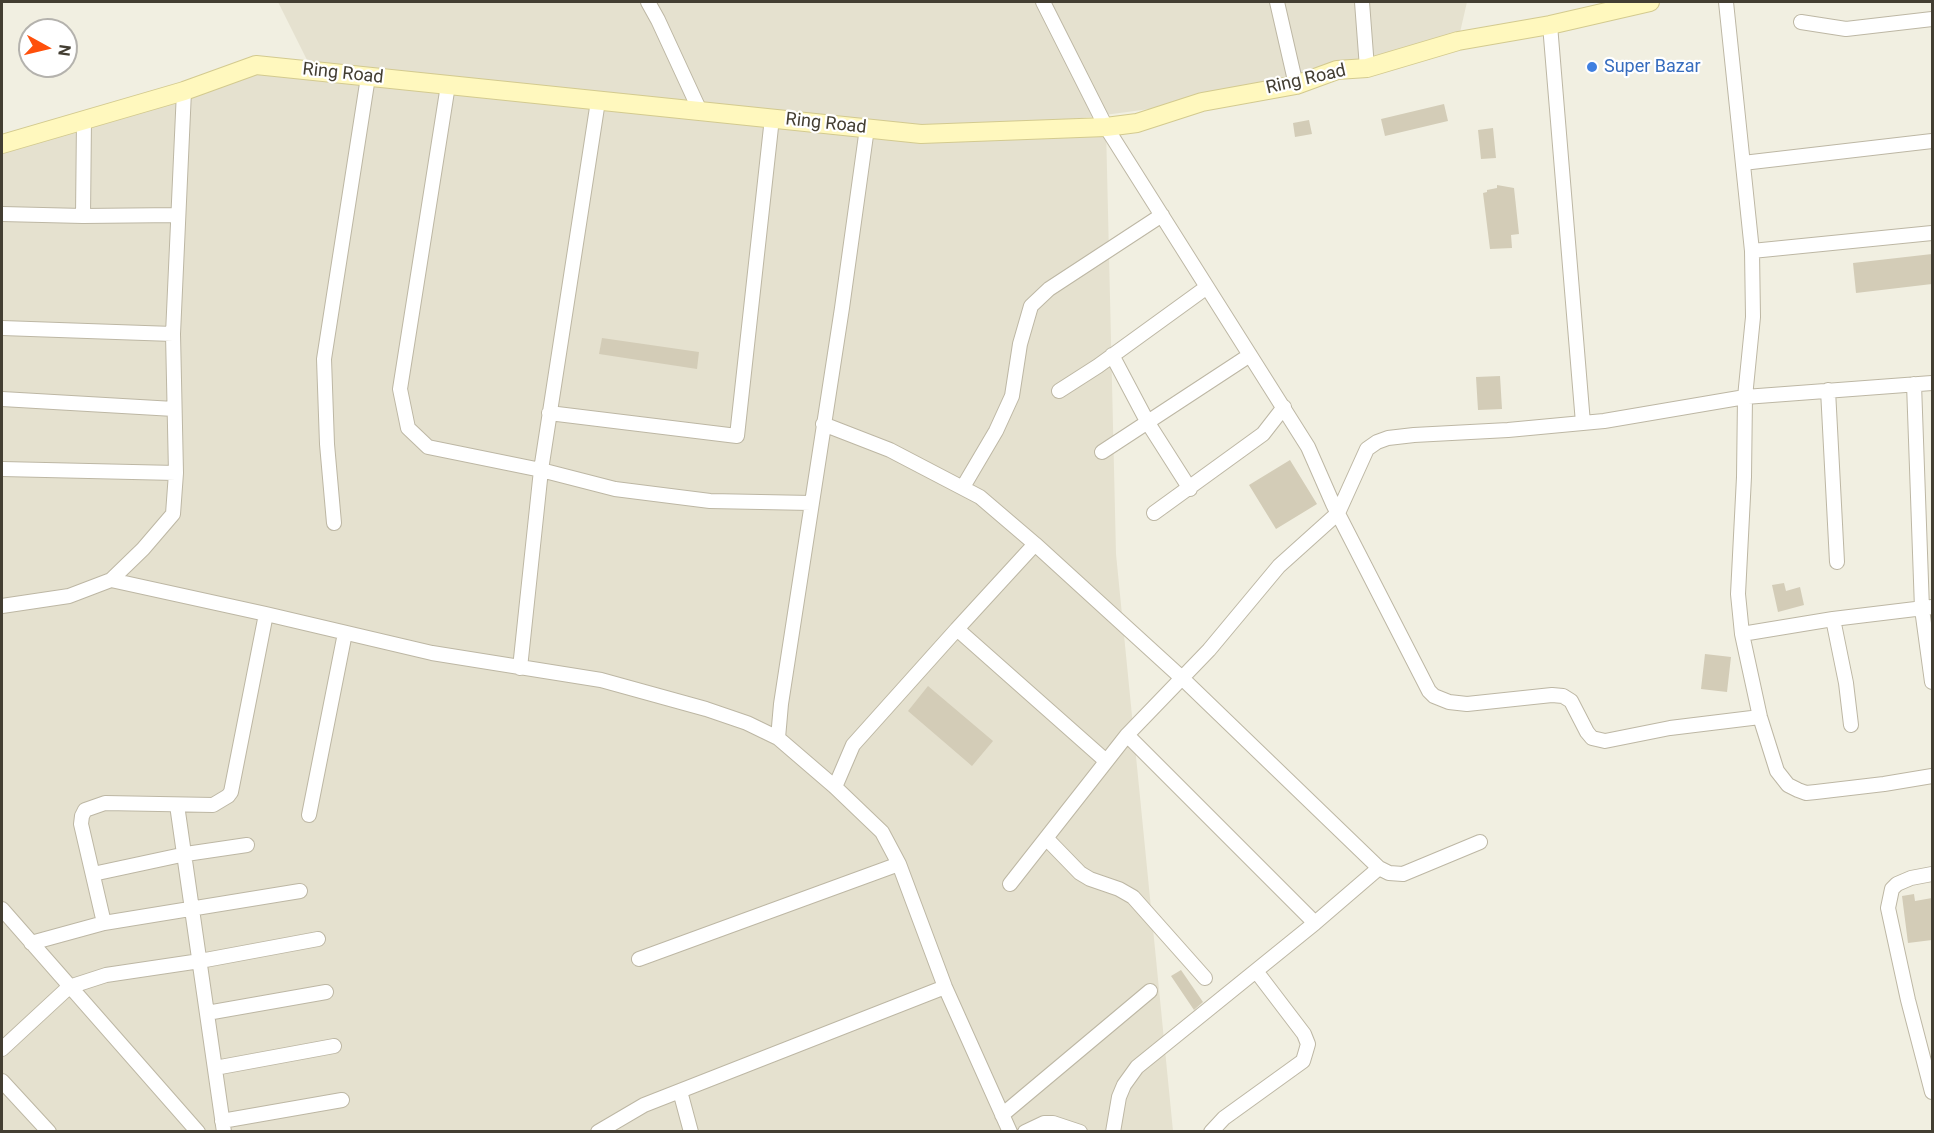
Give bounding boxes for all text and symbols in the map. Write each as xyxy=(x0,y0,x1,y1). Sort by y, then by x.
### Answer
north arrow xyxy=(18,18,78,78)
text: N xyxy=(54,43,75,57)
place label: Super Bazar xyxy=(1604,56,1701,78)
street label: Ring Road xyxy=(301,59,385,89)
street label: Ring Road xyxy=(1264,60,1348,100)
marker: Super Bazar xyxy=(1585,60,1599,74)
street label: Ring Road xyxy=(784,109,868,139)

